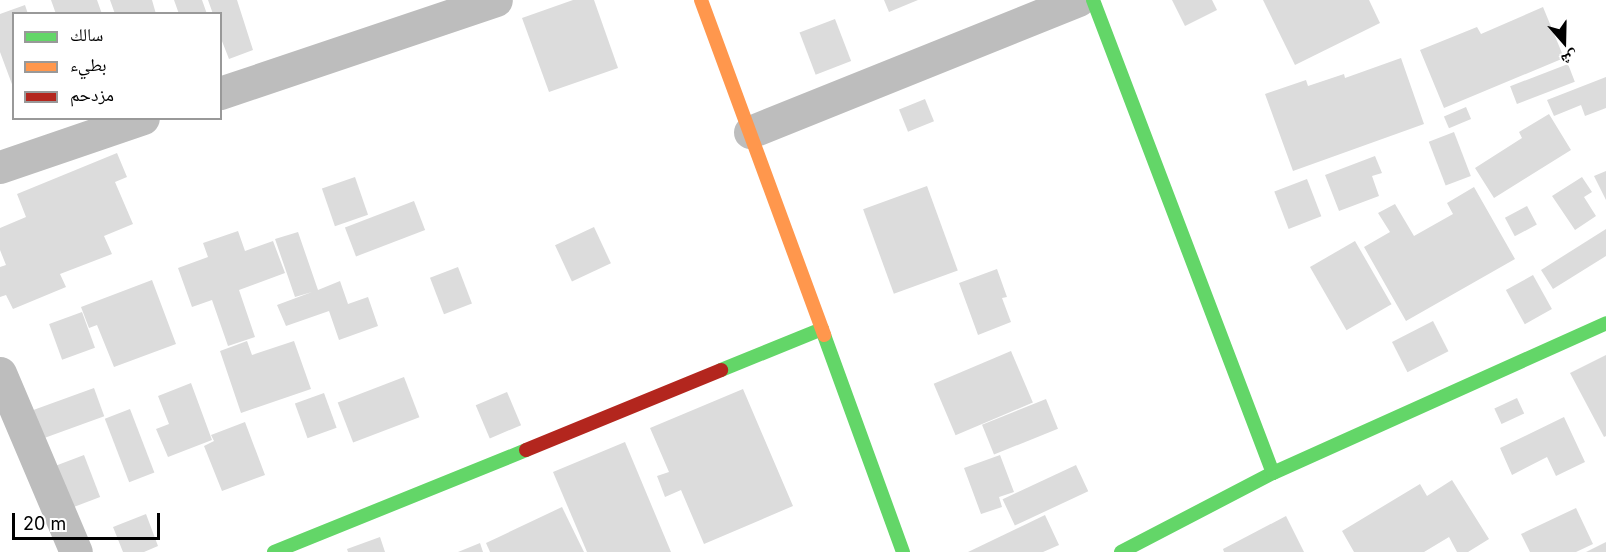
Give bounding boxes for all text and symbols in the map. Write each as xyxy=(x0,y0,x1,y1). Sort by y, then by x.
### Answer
legend xyxy=(12,12,222,120)
north arrow xyxy=(1534,12,1594,72)
text: سالك xyxy=(70,24,103,45)
text: ش xyxy=(1559,47,1582,71)
text: بطيء xyxy=(70,54,107,75)
text: مزدحم xyxy=(70,84,114,105)
scale bar xyxy=(15,501,164,539)
text: 20 m xyxy=(23,513,66,534)

